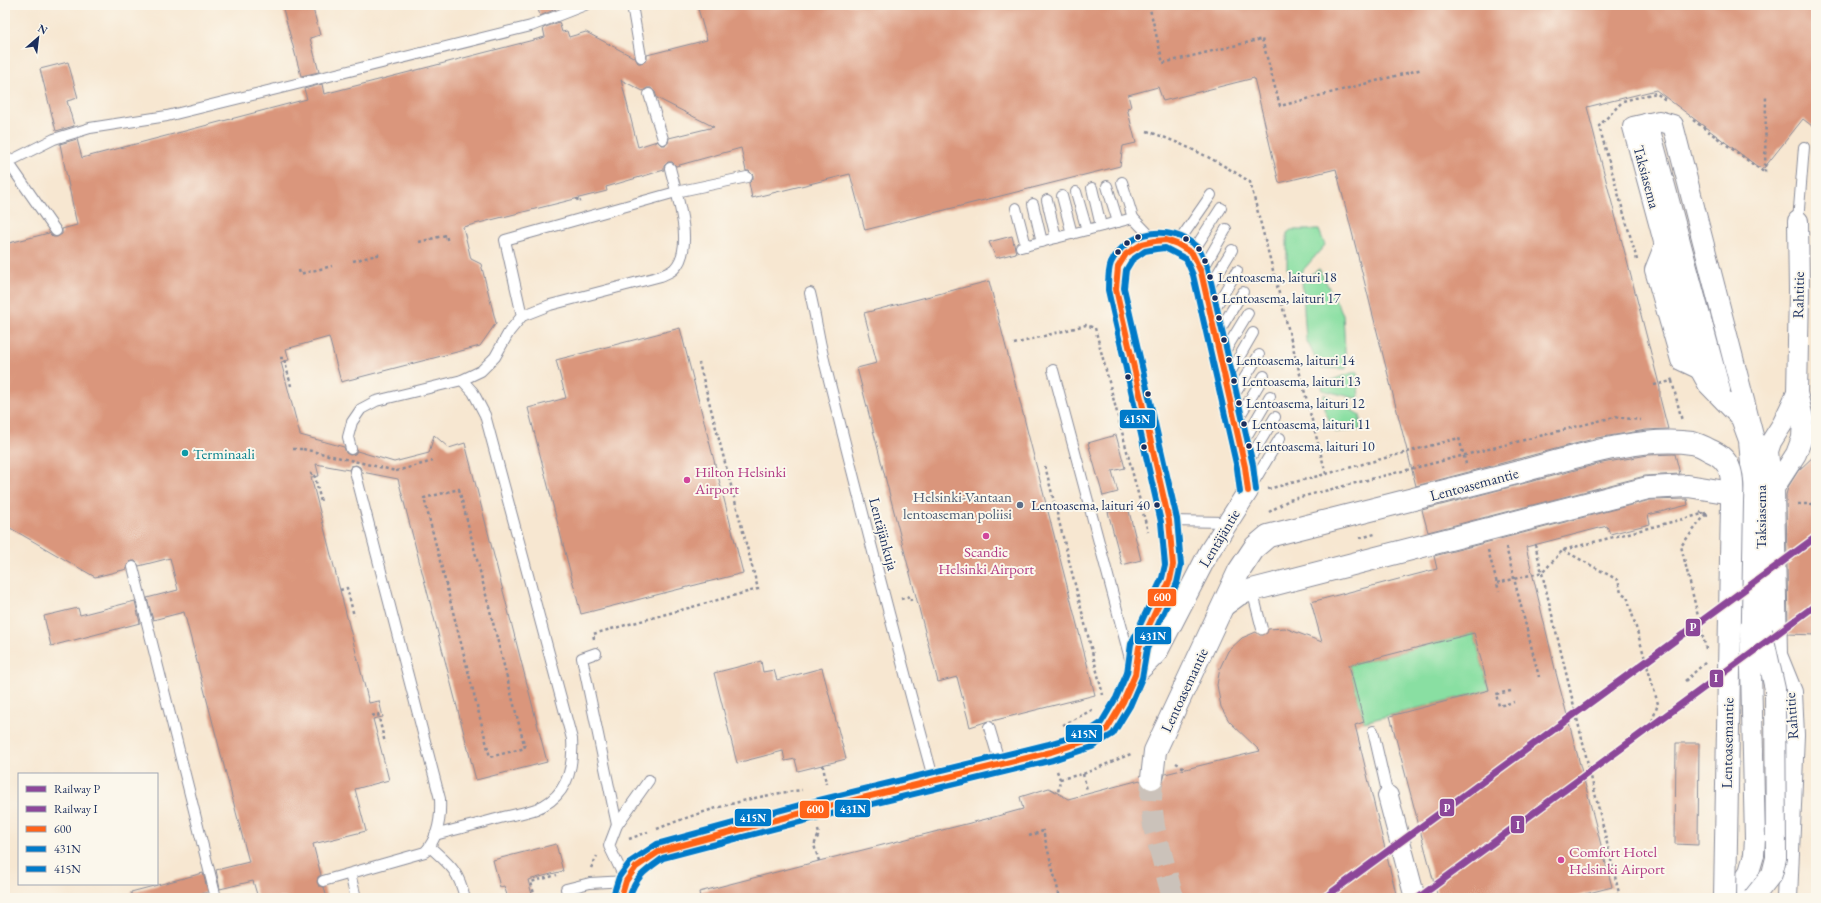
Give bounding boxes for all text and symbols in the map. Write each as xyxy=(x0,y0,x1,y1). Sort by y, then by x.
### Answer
north arrow xyxy=(18,18,58,58)
text: N xyxy=(35,21,50,37)
street label: Taksiasema xyxy=(1629,143,1665,211)
unlabelled marker xyxy=(1133,232,1143,242)
unlabelled marker xyxy=(1181,234,1191,244)
unlabelled marker xyxy=(1122,238,1132,248)
unlabelled marker xyxy=(1194,244,1204,254)
unlabelled marker xyxy=(1113,247,1123,257)
unlabelled marker xyxy=(1200,256,1210,266)
place label: Lentoasema, laituri 18 xyxy=(1218,268,1337,286)
street label: Rahtitie xyxy=(1788,271,1808,319)
marker: Lentoasema, laituri 18 xyxy=(1205,272,1215,282)
place label: Lentoasema, laituri 17 xyxy=(1222,289,1341,307)
marker: Lentoasema, laituri 17 xyxy=(1210,293,1220,303)
unlabelled marker xyxy=(1214,313,1224,323)
unlabelled marker xyxy=(1219,335,1229,345)
place label: Lentoasema, laituri 14 xyxy=(1236,351,1355,369)
marker: Lentoasema, laituri 14 xyxy=(1224,355,1234,365)
unlabelled marker xyxy=(1123,372,1133,382)
place label: Lentoasema, laituri 13 xyxy=(1242,372,1361,390)
marker: Lentoasema, laituri 13 xyxy=(1229,376,1239,386)
unlabelled marker xyxy=(1143,389,1153,399)
place label: Lentoasema, laituri 12 xyxy=(1246,394,1365,412)
marker: Lentoasema, laituri 12 xyxy=(1234,398,1244,408)
line badge: 415N xyxy=(1119,409,1156,429)
text: 415N xyxy=(1124,412,1150,426)
place label: Lentoasema, laituri 11 xyxy=(1252,415,1371,433)
marker: Lentoasema, laituri 11 xyxy=(1239,419,1249,429)
place label: Lentoasema, laituri 10 xyxy=(1256,437,1375,455)
marker: Lentoasema, laituri 10 xyxy=(1244,441,1254,451)
unlabelled marker xyxy=(1139,442,1149,452)
place label: Terminaali xyxy=(193,444,255,463)
marker: Terminaali xyxy=(180,448,190,458)
place label: Hilton Helsinki Airport xyxy=(694,462,787,498)
street label: Lentoasemantie xyxy=(1428,463,1520,505)
marker: Hilton Helsinki Airport xyxy=(682,475,692,485)
street label: Taksiasema xyxy=(1751,485,1770,549)
place label: Helsinki-Vantaan lentoaseman poliisi xyxy=(903,487,1012,523)
street label: Lentäjänkuja xyxy=(865,495,903,573)
place label: Lentoasema, laituri 40 xyxy=(1031,496,1150,514)
marker: Helsinki-Vantaan lentoaseman poliisi xyxy=(1015,500,1025,510)
marker: Lentoasema, laituri 40 xyxy=(1152,500,1162,510)
street label: Lentäjäntie xyxy=(1194,505,1244,571)
marker: Scandic Helsinki Airport xyxy=(981,531,991,541)
place label: Scandic Helsinki Airport xyxy=(938,542,1034,578)
line badge: 600 xyxy=(1147,588,1177,607)
text: 600 xyxy=(1153,590,1171,604)
line badge: P xyxy=(1685,618,1701,637)
text: P xyxy=(1690,620,1697,634)
line badge: 431N xyxy=(1134,626,1172,645)
text: 431N xyxy=(1140,629,1166,643)
street label: Lentoasemantie xyxy=(1156,645,1212,735)
line badge: I xyxy=(1709,669,1724,688)
text: I xyxy=(1714,671,1718,685)
street label: Rahtitie xyxy=(1780,692,1802,740)
street label: Lentoasemantie xyxy=(1717,697,1737,789)
line badge: 415N xyxy=(1065,724,1103,743)
text: 415N xyxy=(1071,727,1097,741)
legend xyxy=(18,773,158,885)
text: Railway P xyxy=(54,781,101,797)
line badge: P xyxy=(1439,798,1455,817)
line badge: 431N xyxy=(834,799,871,818)
line badge: 600 xyxy=(799,800,830,819)
text: Railway I xyxy=(54,801,98,817)
text: P xyxy=(1444,801,1451,815)
text: 600 xyxy=(806,802,824,816)
text: 431N xyxy=(840,802,866,816)
line badge: 415N xyxy=(734,808,772,827)
text: 415N xyxy=(740,811,766,825)
line badge: I xyxy=(1510,815,1525,834)
text: I xyxy=(1516,818,1520,832)
text: 600 xyxy=(54,821,72,837)
text: 431N xyxy=(54,841,81,857)
place label: Comfort Hotel Helsinki Airport xyxy=(1569,842,1665,878)
marker: Comfort Hotel Helsinki Airport xyxy=(1556,855,1566,865)
text: 415N xyxy=(54,861,81,877)

